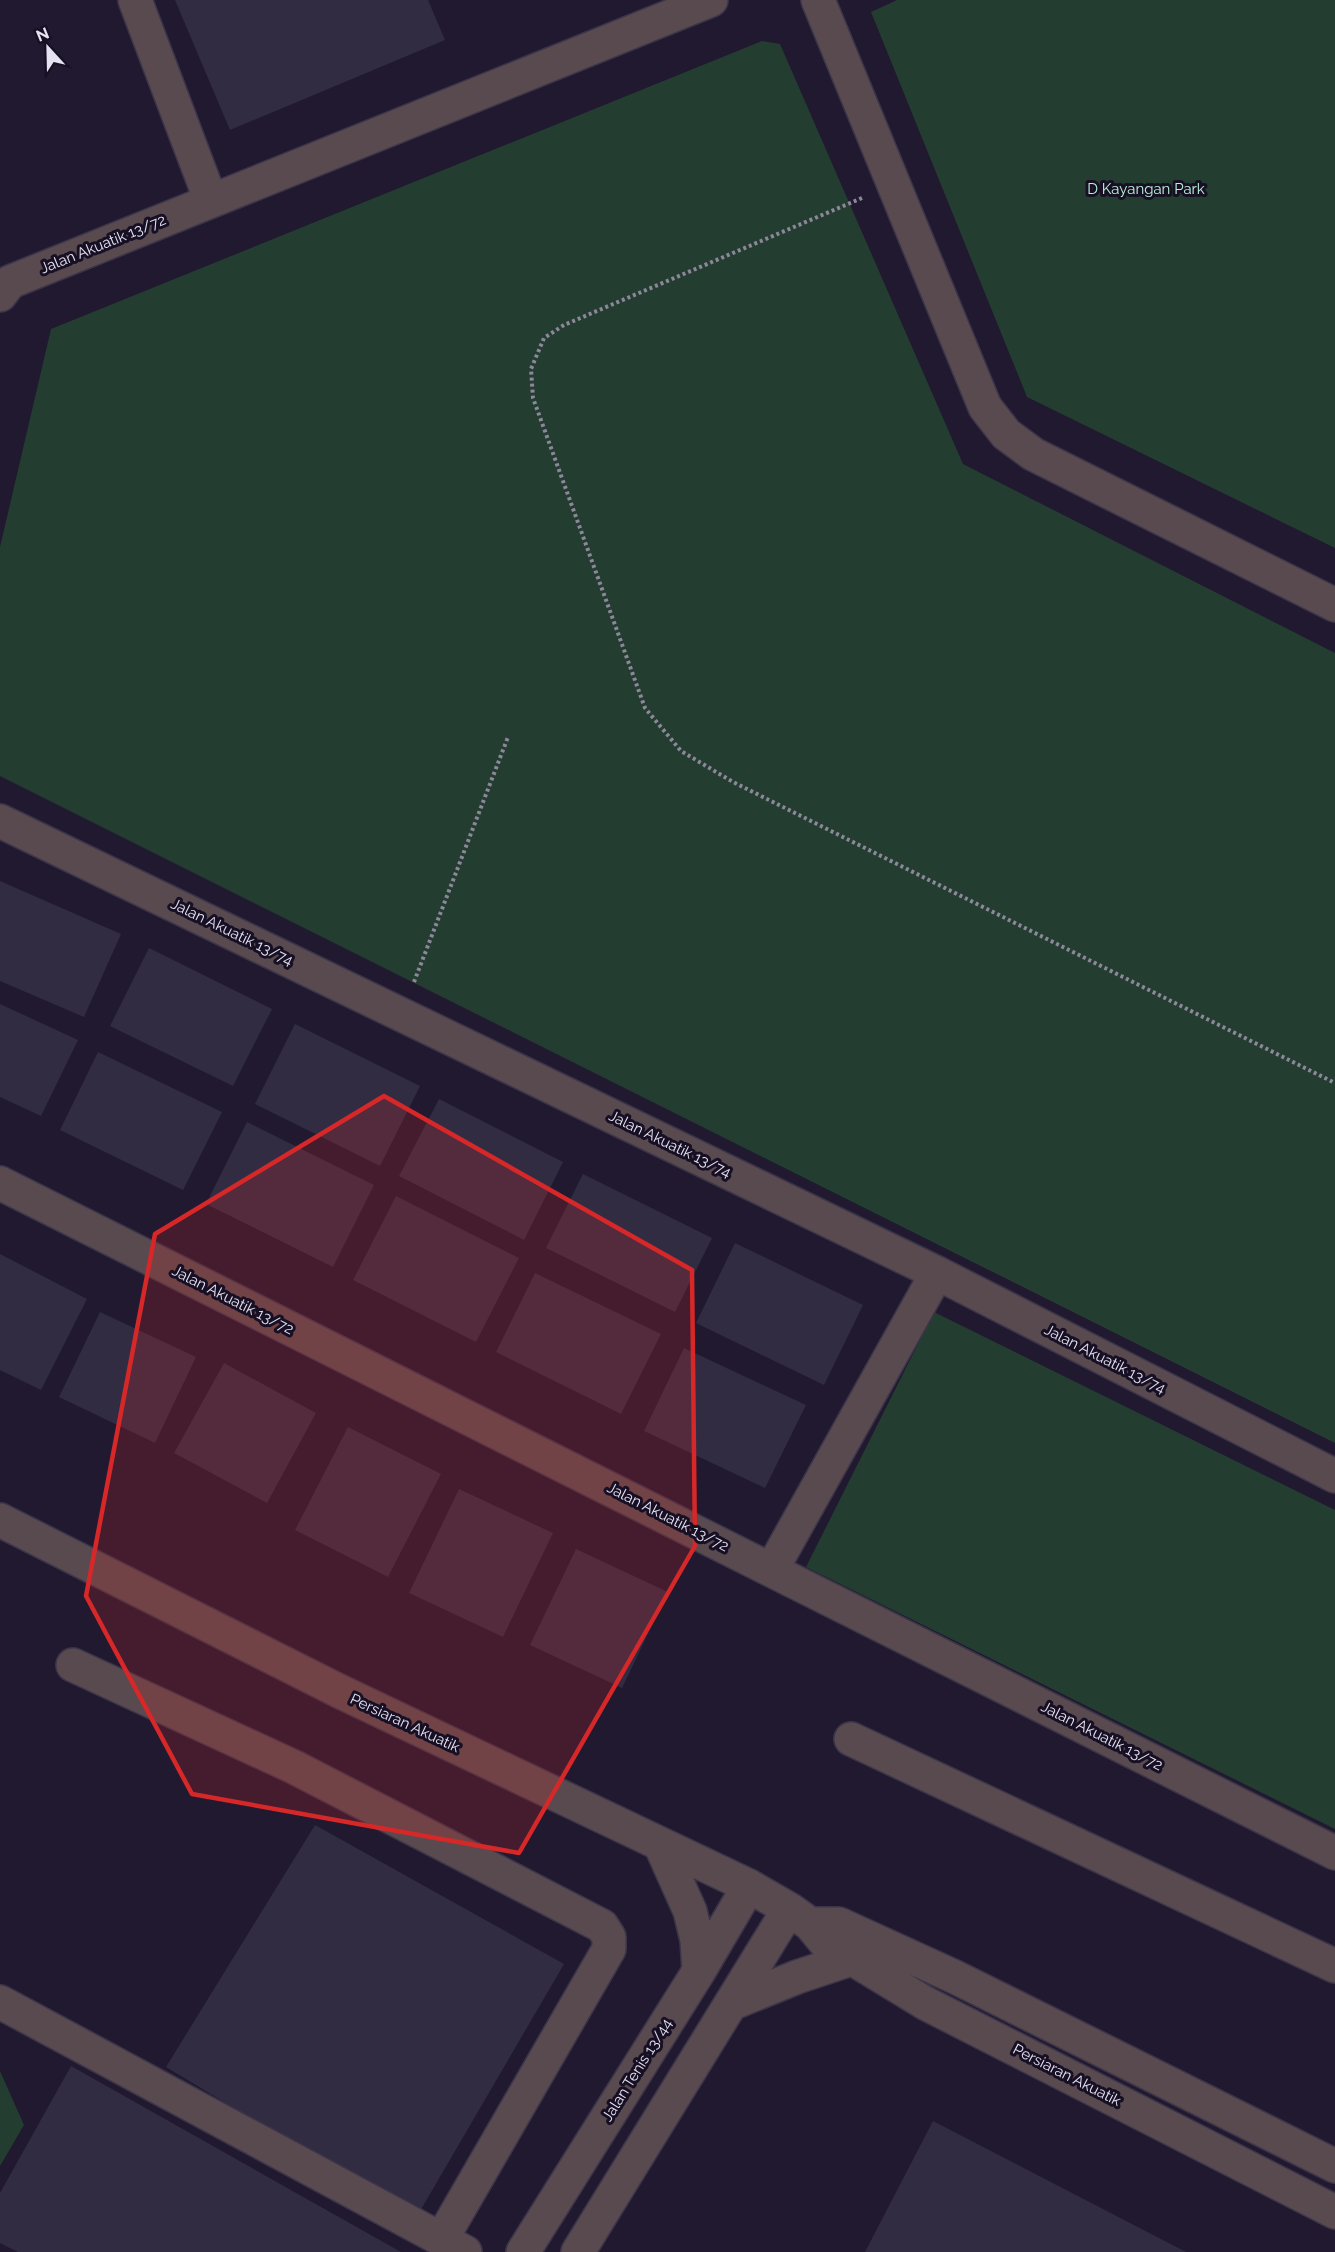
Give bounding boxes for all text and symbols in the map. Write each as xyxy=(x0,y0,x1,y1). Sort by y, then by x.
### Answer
north arrow xyxy=(18,18,78,78)
text: N xyxy=(33,23,52,46)
park label: D Kayangan Park xyxy=(1087,180,1205,198)
street label: Jalan Akuatik 13/72 xyxy=(37,210,169,277)
street label: Jalan Akuatik 13/74 xyxy=(168,895,296,969)
street label: Jalan Akuatik 13/74 xyxy=(606,1107,734,1181)
street label: Jalan Akuatik 13/72 xyxy=(169,1262,297,1339)
street label: Jalan Akuatik 13/74 xyxy=(1041,1321,1169,1397)
street label: Jalan Akuatik 13/72 xyxy=(604,1479,732,1556)
street label: Persiaran Akuatik xyxy=(347,1690,463,1756)
street label: Jalan Akuatik 13/72 xyxy=(1038,1698,1166,1775)
street label: Jalan Tenis 13/44 xyxy=(598,2015,676,2125)
street label: Persiaran Akuatik xyxy=(1010,2040,1124,2110)

